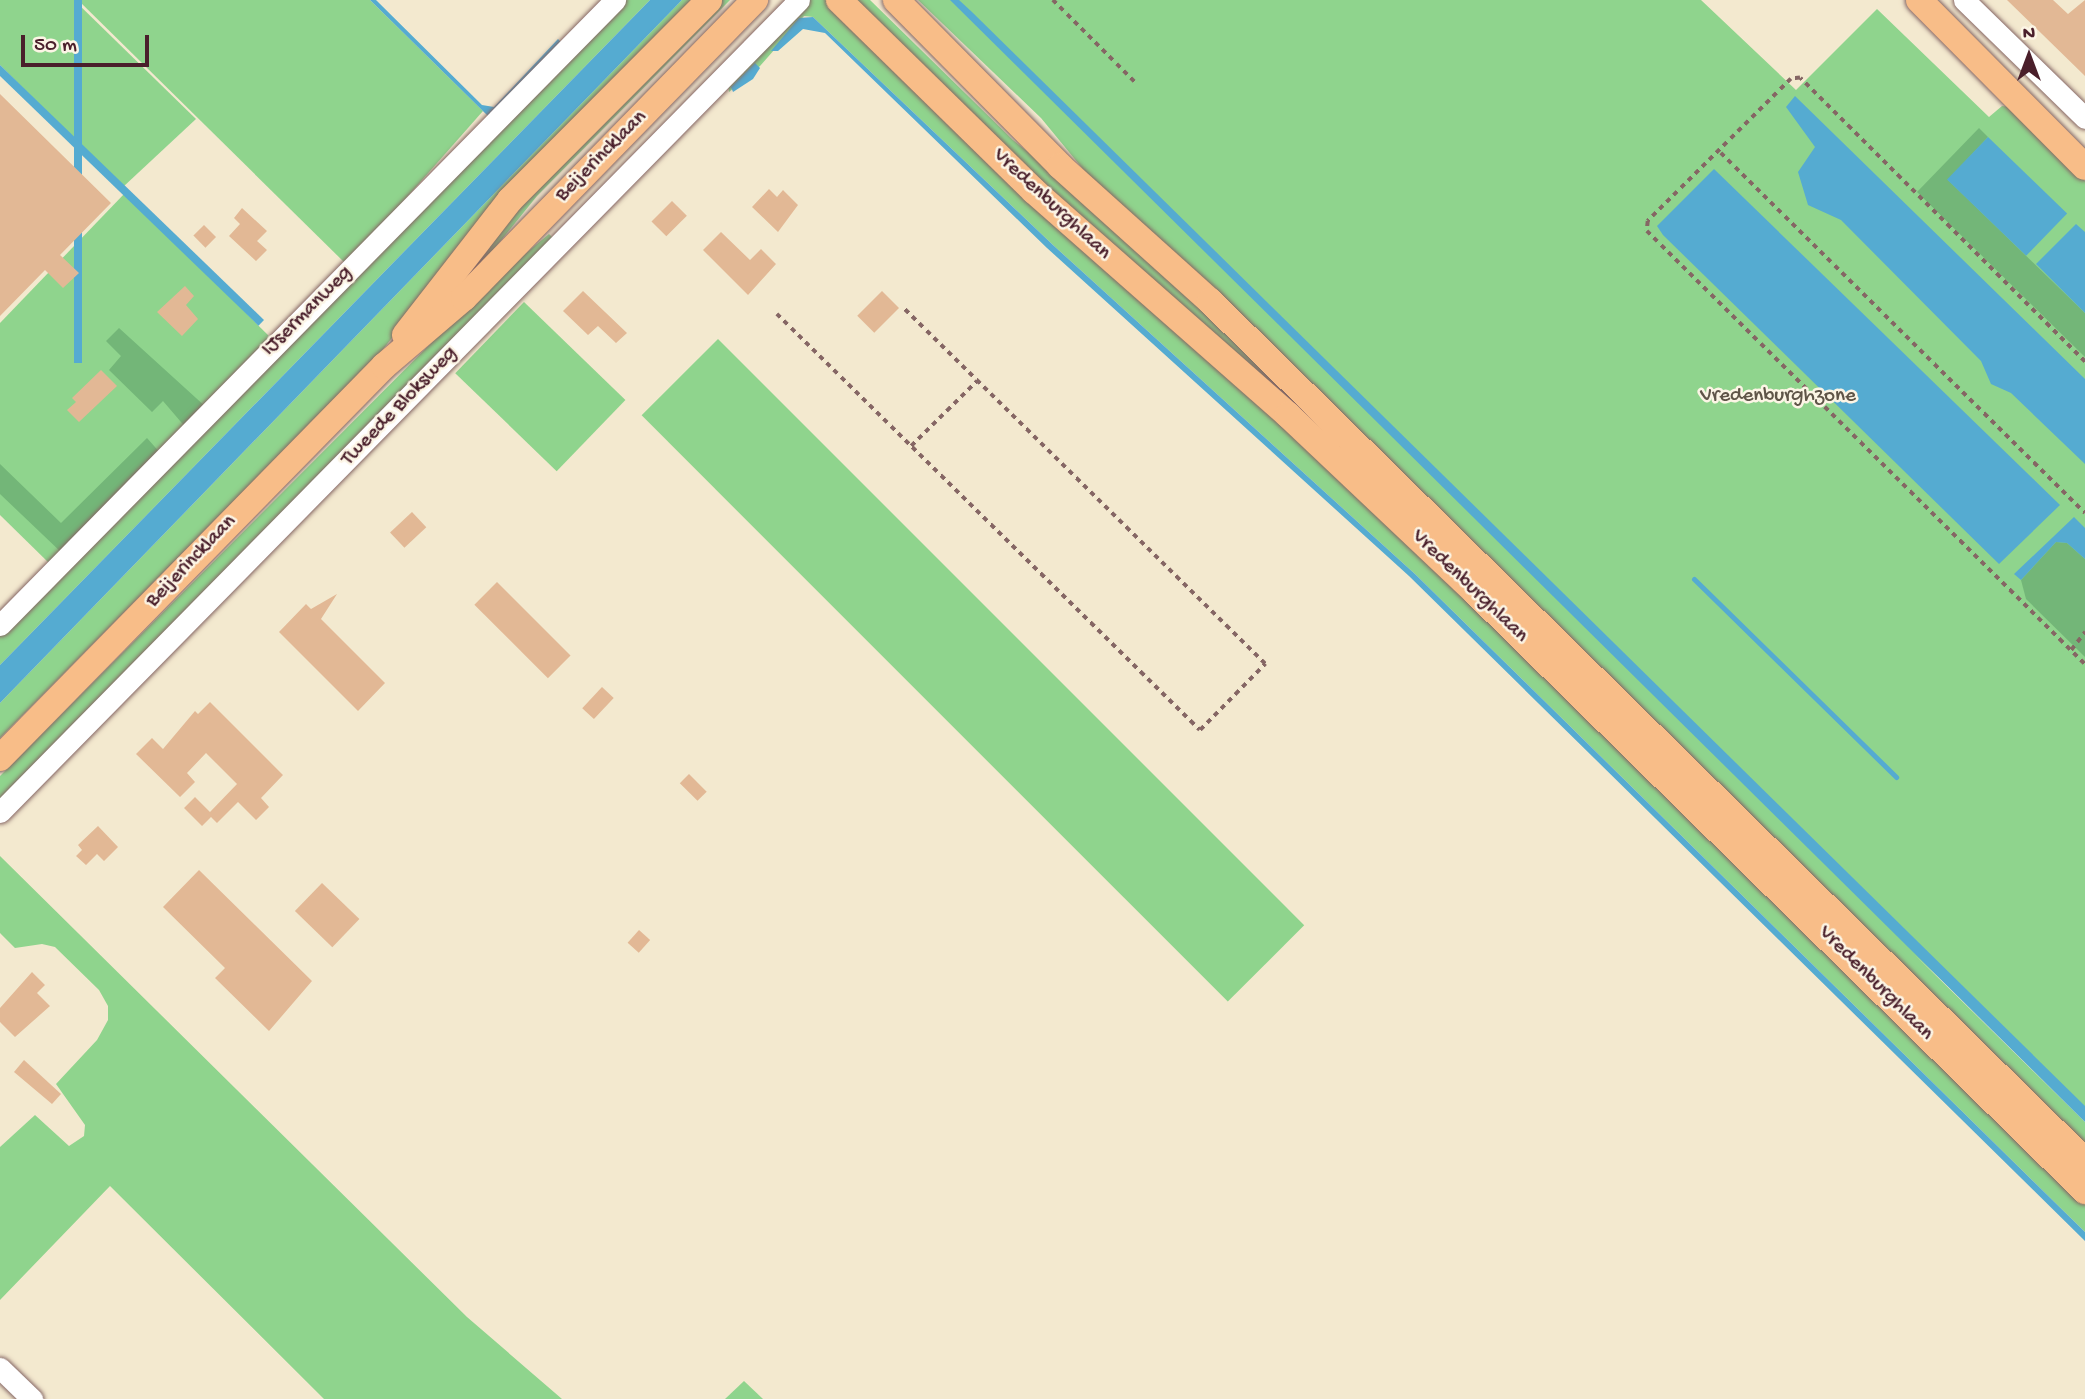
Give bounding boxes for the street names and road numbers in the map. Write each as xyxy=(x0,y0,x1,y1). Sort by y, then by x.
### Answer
street label: Beijerincklaan xyxy=(551,106,653,208)
street label: Vredenburghlaan xyxy=(987,144,1115,266)
street label: IJsermanweg xyxy=(257,261,359,363)
street label: Tweede Bloksweg xyxy=(337,342,463,472)
street label: Beijerincklaan xyxy=(141,510,243,614)
street label: Vredenburghlaan xyxy=(1405,525,1533,649)
street label: Vredenburghlaan xyxy=(1812,921,1938,1047)

